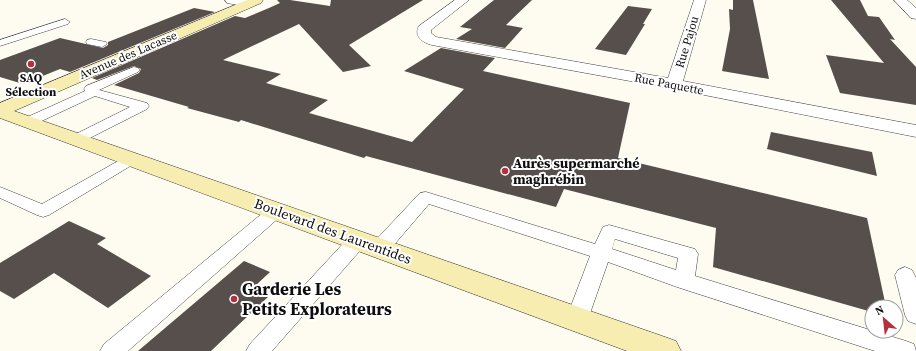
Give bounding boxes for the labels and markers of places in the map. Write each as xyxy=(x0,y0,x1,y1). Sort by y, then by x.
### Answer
marker: SAQ Sélection xyxy=(26,59,36,69)
place label: SAQ Sélection xyxy=(6,70,57,100)
place label: Aurès supermarché maghrébin xyxy=(513,153,640,189)
marker: Aurès supermarché maghrébin xyxy=(500,166,510,176)
place label: Garderie Les Petits Explorateurs xyxy=(242,277,392,321)
marker: Garderie Les Petits Explorateurs xyxy=(229,294,239,304)

